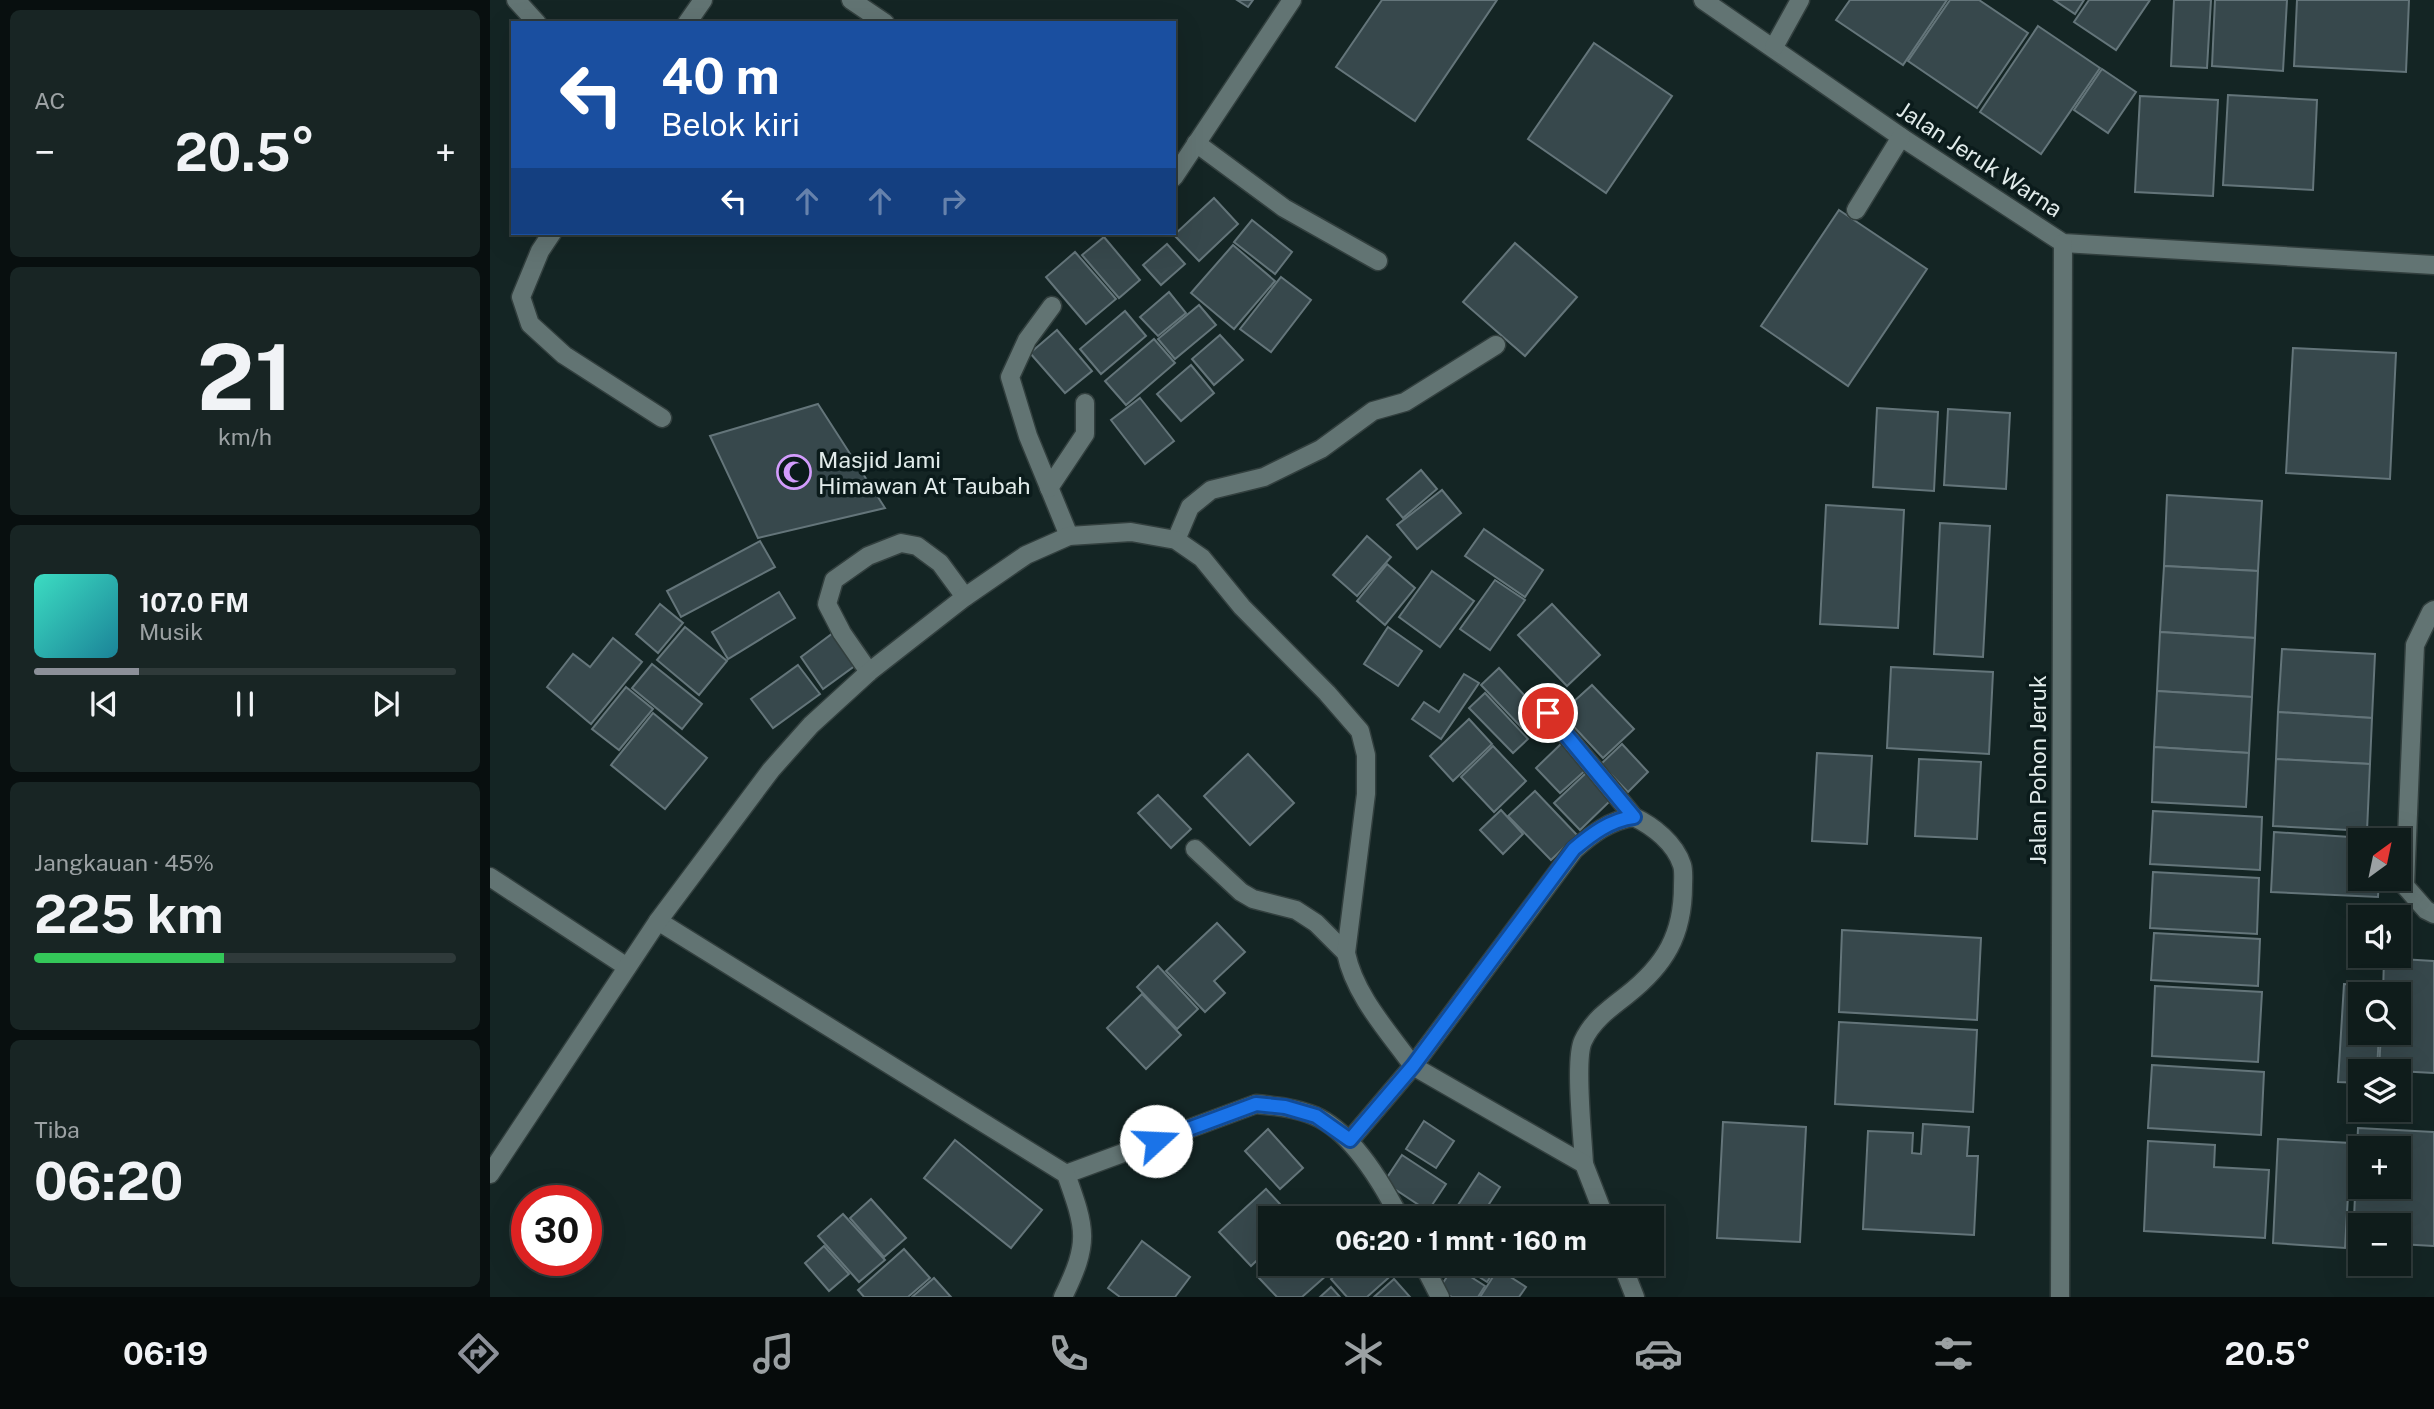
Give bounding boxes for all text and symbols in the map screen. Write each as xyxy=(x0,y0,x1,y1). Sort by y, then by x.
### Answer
text: 40 m xyxy=(661,47,780,105)
icon: left xyxy=(546,49,637,140)
text: AC xyxy=(34,87,65,114)
street label: Jalan Jeruk Warna xyxy=(1893,96,2067,222)
text: Belok kiri xyxy=(661,106,800,143)
text: 20.5° xyxy=(175,122,315,183)
text: − xyxy=(34,130,55,175)
text: + xyxy=(435,130,456,175)
icon: left xyxy=(715,182,753,220)
icon: ahead xyxy=(788,182,826,220)
icon: ahead xyxy=(861,182,899,220)
icon: right xyxy=(934,182,972,220)
text: 21 xyxy=(197,324,293,430)
text: km/h xyxy=(218,423,272,450)
place label: Masjid Jami Himawan At Taubah xyxy=(818,446,1031,499)
mosque icon: Masjid Jami Himawan At Taubah xyxy=(775,453,813,491)
text: 107.0 FM xyxy=(139,587,249,618)
text: Musik xyxy=(139,618,203,645)
street label: Jalan Pohon Jeruk xyxy=(2024,675,2051,865)
pin xyxy=(1518,683,1578,743)
icon: previous xyxy=(85,685,123,723)
icon: pause xyxy=(226,685,264,723)
icon: next xyxy=(367,685,405,723)
icon: arrive xyxy=(1529,694,1567,732)
north arrow xyxy=(2348,828,2412,891)
map controls xyxy=(2348,828,2411,1276)
text: Jangkauan · 45% xyxy=(34,849,214,876)
text: 225 km xyxy=(34,884,224,945)
button: sound xyxy=(2348,905,2411,968)
button: search xyxy=(2348,982,2411,1045)
button: layers xyxy=(2348,1059,2411,1122)
position arrow xyxy=(1119,1104,1193,1178)
text: Tiba xyxy=(34,1116,80,1143)
button: + xyxy=(2348,1136,2411,1199)
text: 06:20 xyxy=(34,1151,183,1212)
speed limit sign: 30 xyxy=(511,1185,602,1276)
button: − xyxy=(2348,1213,2411,1276)
text: 06:20 · 1 mnt · 160 m xyxy=(1335,1225,1587,1256)
icon: directions xyxy=(454,1329,503,1378)
icon: music xyxy=(749,1329,798,1378)
icon: phone xyxy=(1044,1329,1093,1378)
icon: climate xyxy=(1339,1329,1388,1378)
icon: car xyxy=(1634,1329,1683,1378)
icon: filters xyxy=(1929,1329,1978,1378)
text: 06:19 xyxy=(123,1335,208,1372)
text: 20.5° xyxy=(2225,1335,2311,1372)

